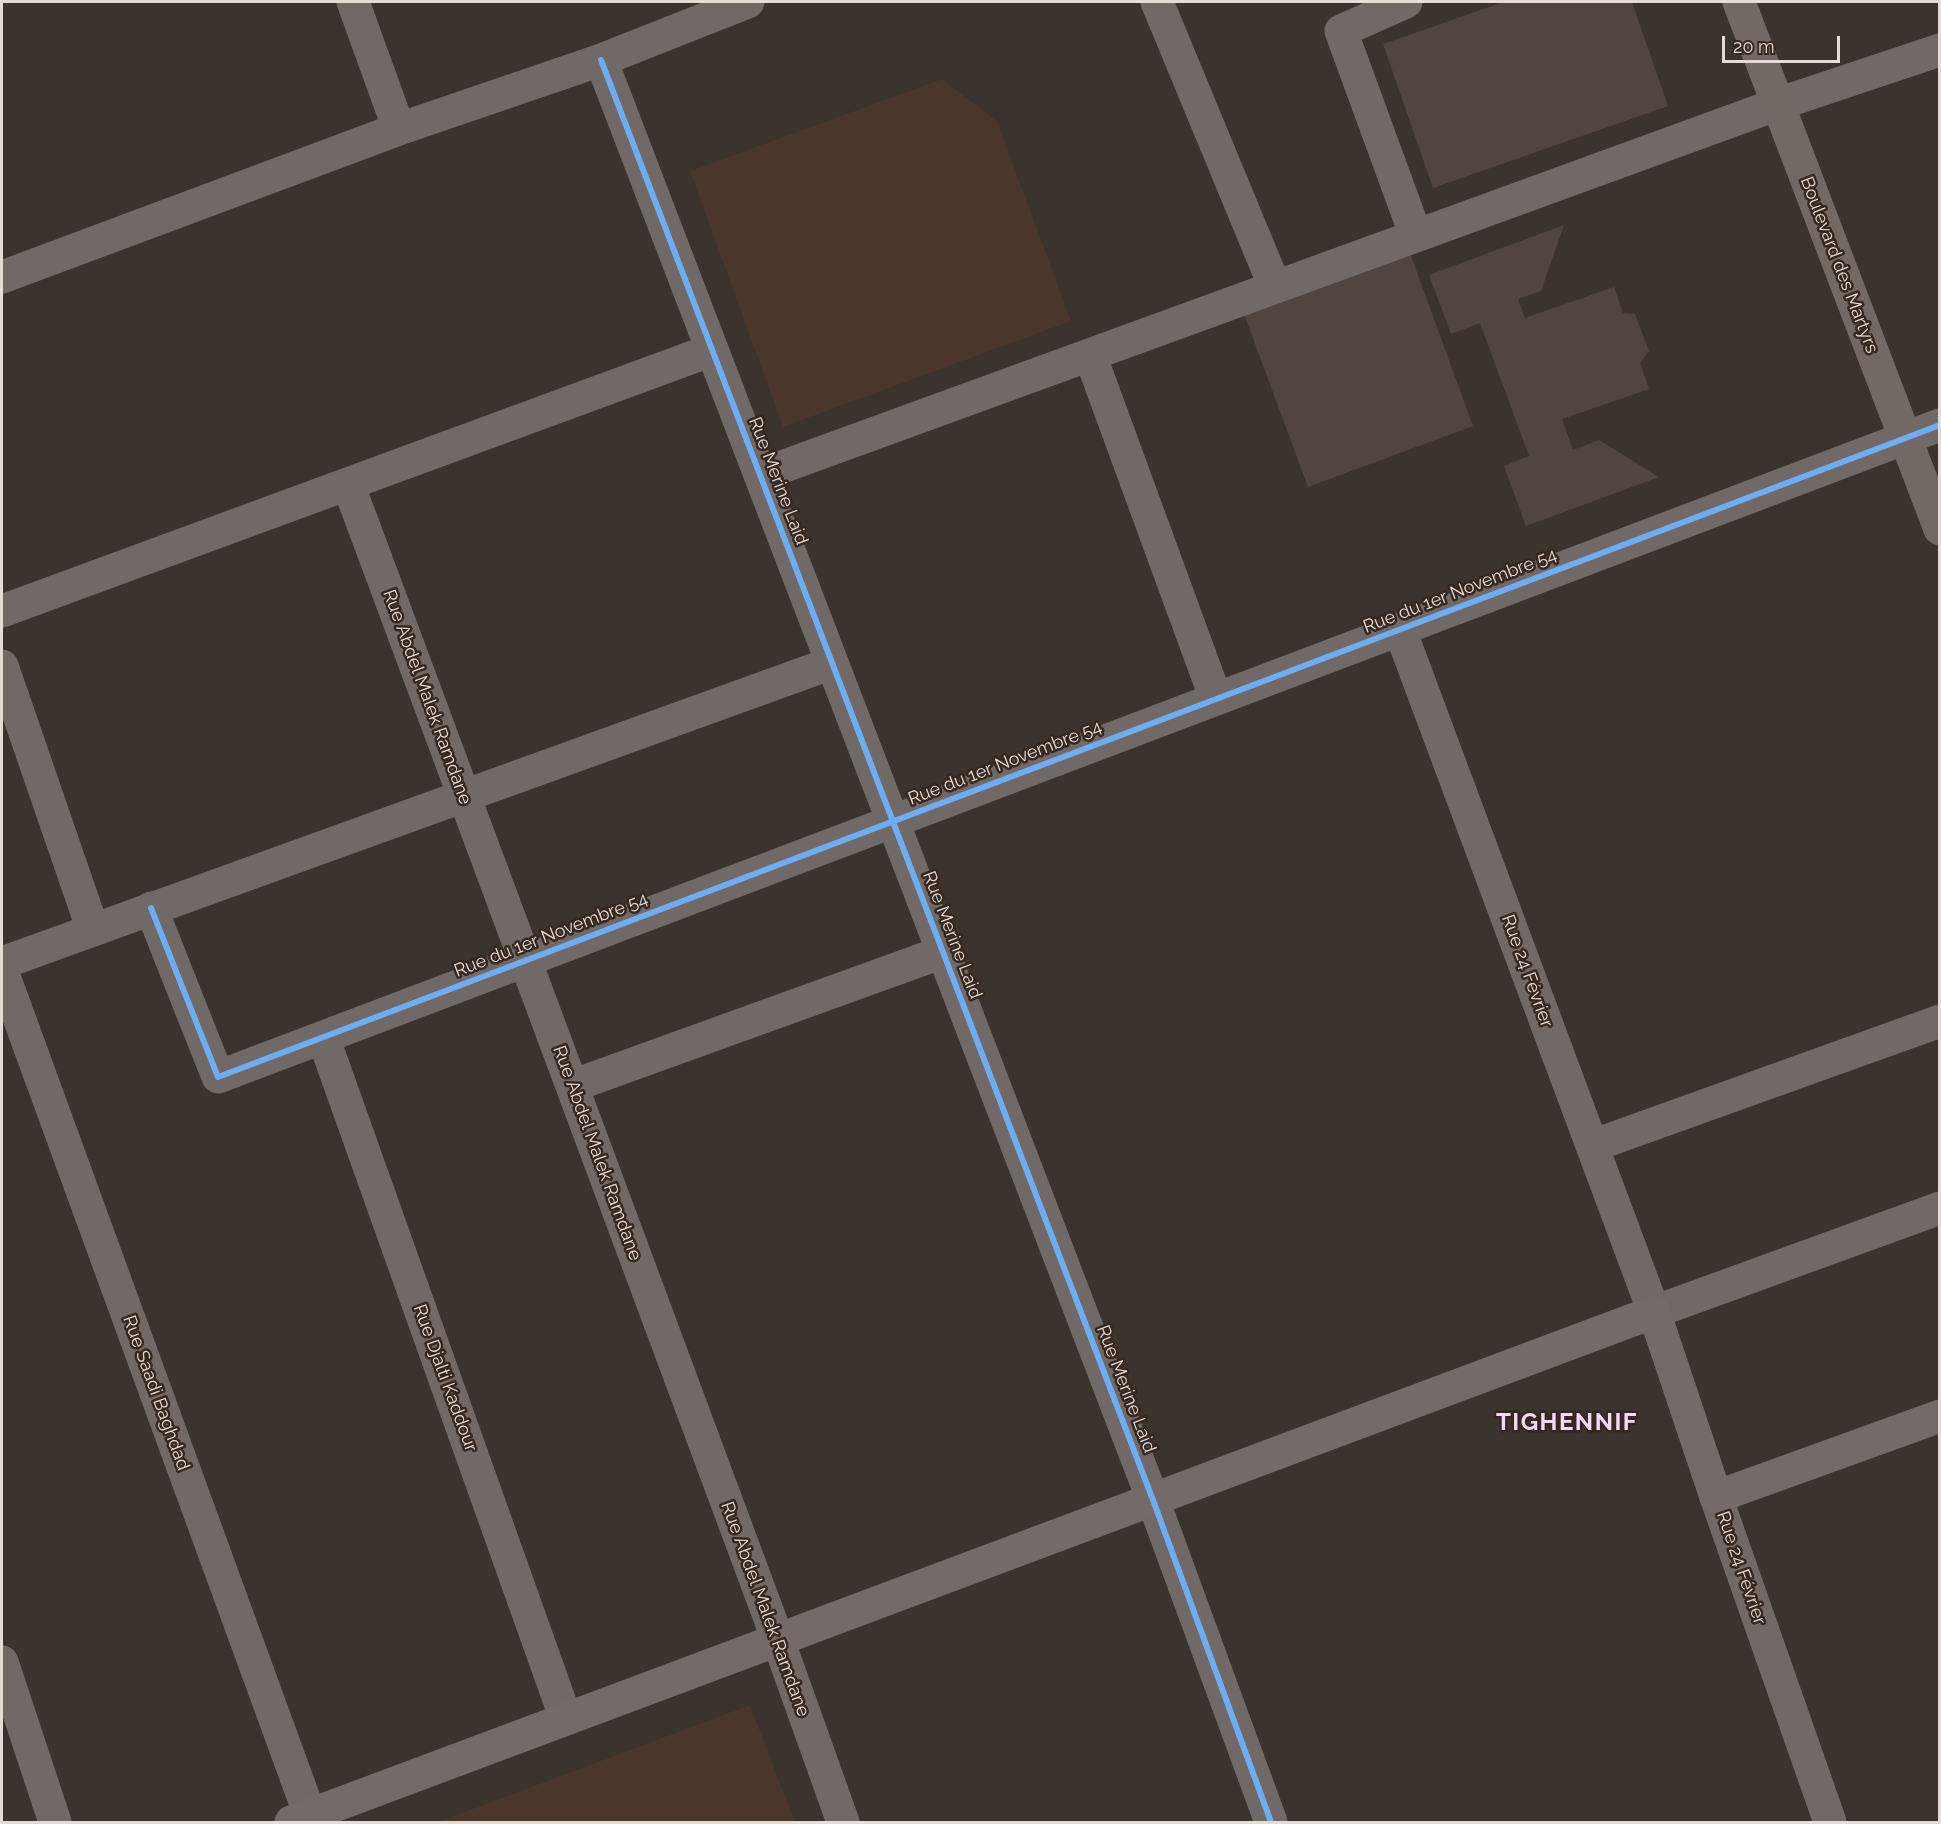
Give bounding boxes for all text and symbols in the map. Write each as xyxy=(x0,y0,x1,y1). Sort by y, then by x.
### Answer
scale bar xyxy=(1725,24,1844,62)
text: 20 m xyxy=(1733,36,1775,57)
street label: Boulevard des Martyrs xyxy=(1795,174,1883,356)
street label: Rue Merine Laid xyxy=(744,414,812,548)
street label: Rue du 1er Novembre 54 xyxy=(1360,544,1560,638)
street label: Rue Abdel Malek Ramdane xyxy=(378,587,476,807)
street label: Rue du 1er Novembre 54 xyxy=(905,716,1105,810)
street label: Rue Merine Laid xyxy=(918,868,986,1002)
street label: Rue du 1er Novembre 54 xyxy=(451,888,651,982)
street label: Rue 24 Février xyxy=(1497,912,1557,1030)
street label: Rue Abdel Malek Ramdane xyxy=(548,1043,646,1263)
street label: Rue Djalti Kaddour xyxy=(408,1301,482,1455)
street label: Rue Saadi Baghdad xyxy=(118,1313,194,1473)
street label: Rue Merine Laid xyxy=(1092,1322,1160,1456)
district label: TIGHENNIF xyxy=(1496,1409,1638,1437)
street label: Rue Abdel Malek Ramdane xyxy=(716,1499,814,1719)
street label: Rue 24 Février xyxy=(1712,1509,1770,1627)

